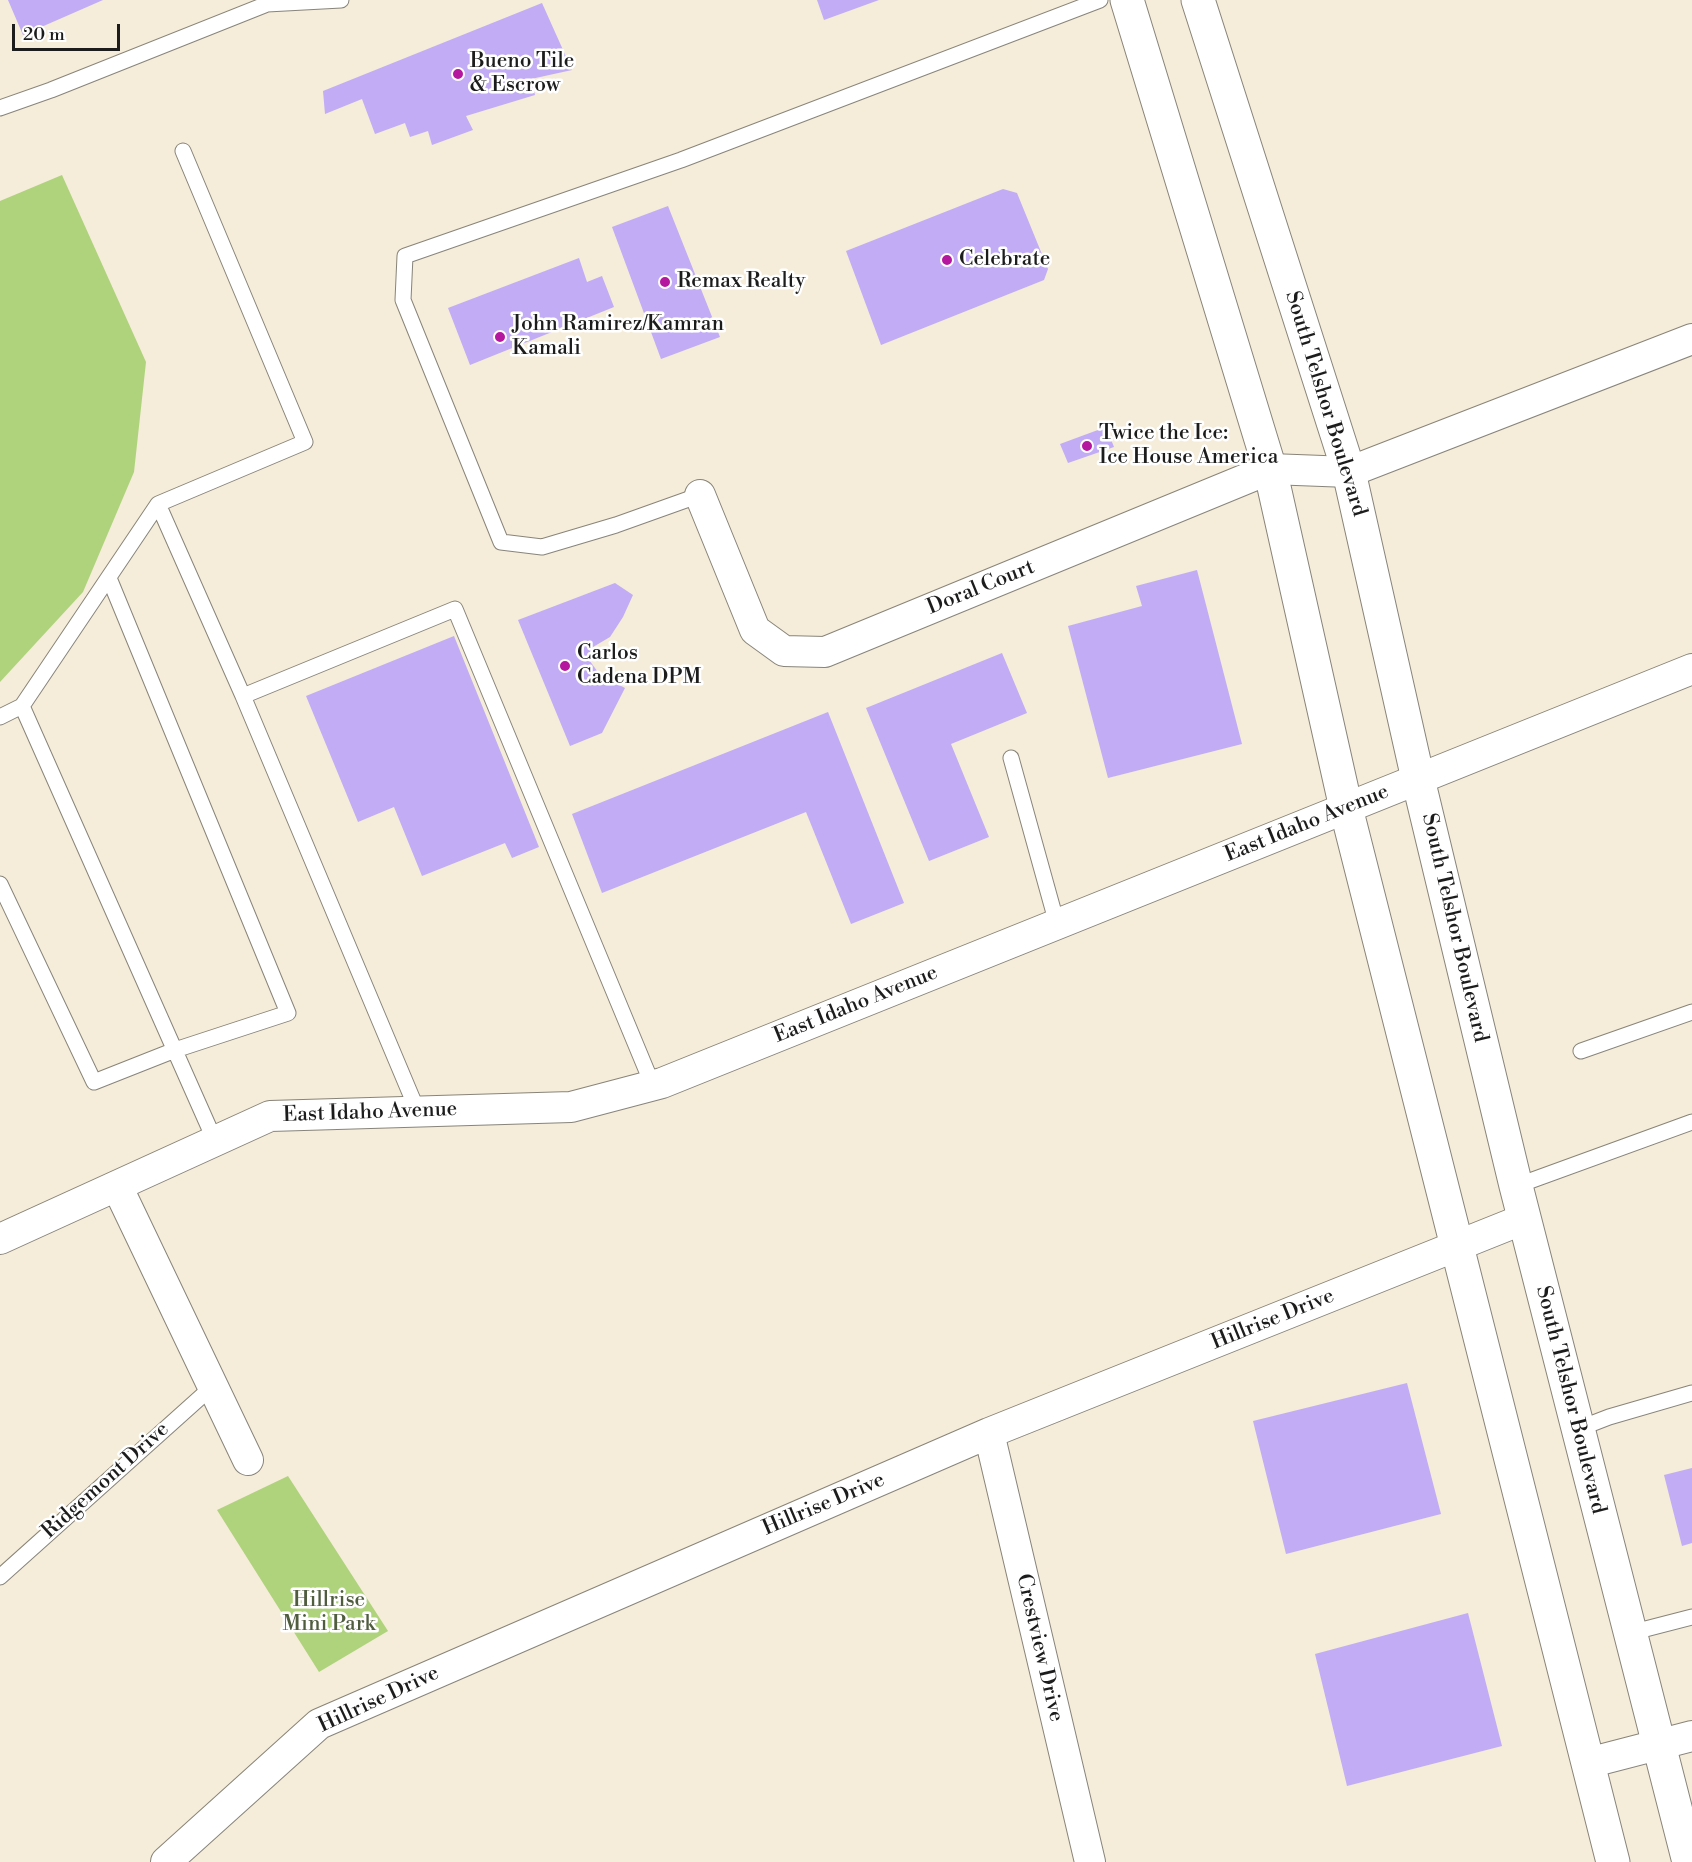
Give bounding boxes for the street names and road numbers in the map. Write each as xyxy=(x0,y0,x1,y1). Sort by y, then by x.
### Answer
street label: South Telshor Boulevard xyxy=(1279,288,1371,520)
street label: Doral Court xyxy=(924,555,1038,621)
street label: East Idaho Avenue xyxy=(1221,780,1393,868)
street label: South Telshor Boulevard xyxy=(1415,811,1493,1045)
street label: East Idaho Avenue xyxy=(770,961,942,1049)
street label: East Idaho Avenue xyxy=(282,1097,458,1129)
street label: South Telshor Boulevard xyxy=(1529,1283,1611,1517)
street label: Hillrise Drive xyxy=(1208,1284,1338,1356)
street label: Ridgemont Drive xyxy=(37,1417,175,1545)
street label: Hillrise Drive xyxy=(759,1468,889,1542)
street label: Crestview Drive xyxy=(1010,1572,1068,1724)
street label: Hillrise Drive xyxy=(315,1661,443,1739)

